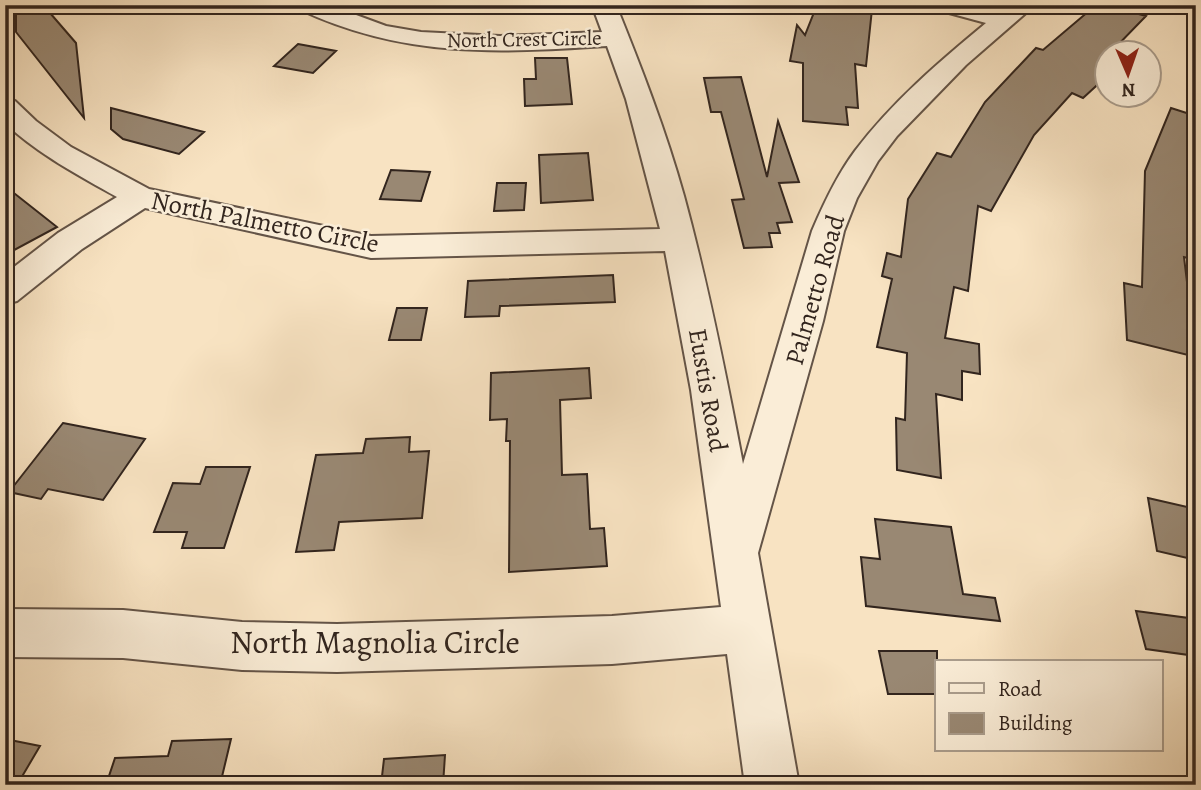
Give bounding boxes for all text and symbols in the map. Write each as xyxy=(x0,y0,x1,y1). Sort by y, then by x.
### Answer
street label: North Crest Circle xyxy=(446,24,602,54)
north arrow xyxy=(1092,38,1162,108)
text: N xyxy=(1121,77,1136,103)
street label: North Palmetto Circle xyxy=(148,183,382,261)
street label: Palmetto Road xyxy=(777,211,853,369)
street label: Eustis Road xyxy=(680,325,736,455)
street label: North Magnolia Circle xyxy=(230,620,520,664)
legend xyxy=(935,660,1162,752)
text: Road xyxy=(998,675,1042,703)
text: Building xyxy=(998,709,1073,737)

